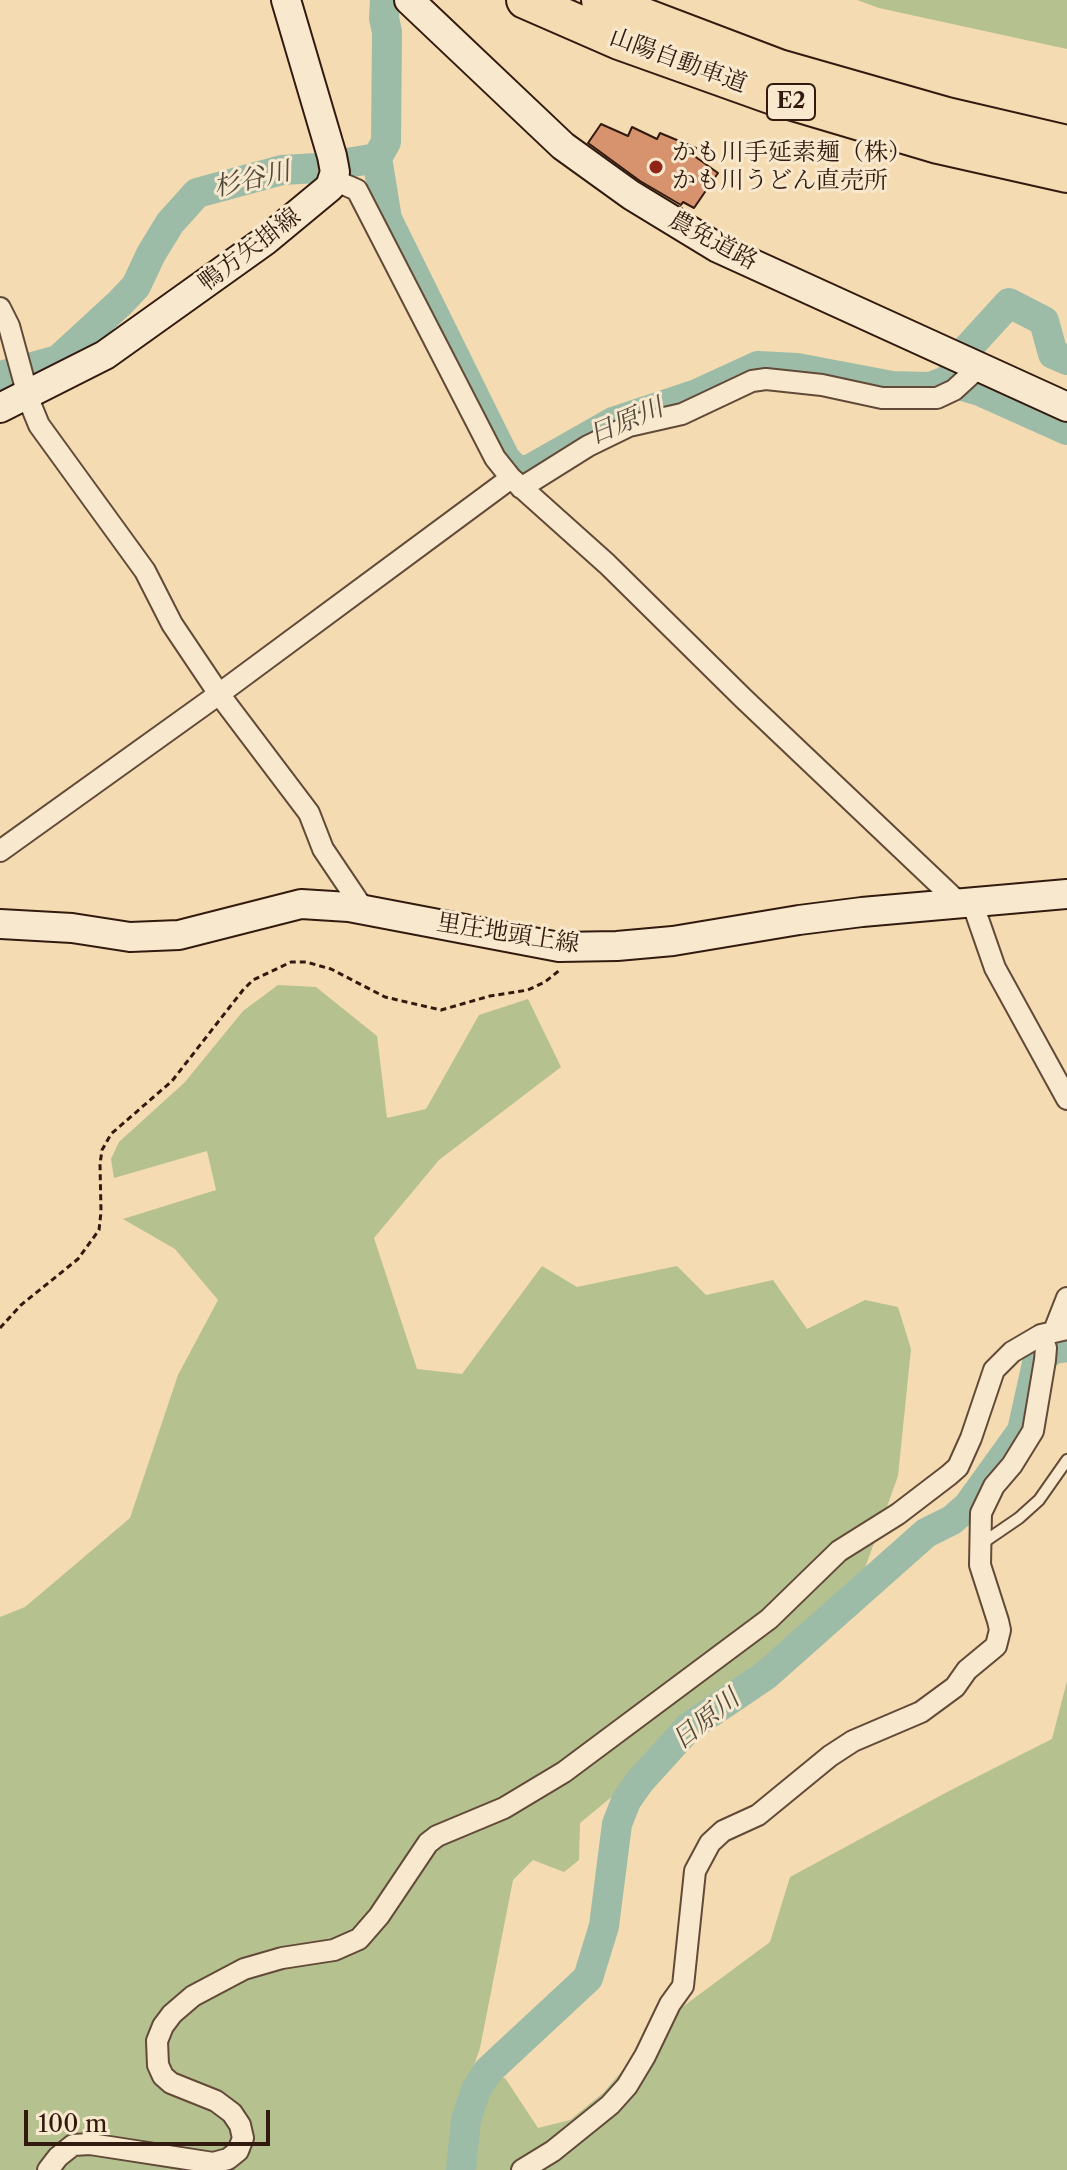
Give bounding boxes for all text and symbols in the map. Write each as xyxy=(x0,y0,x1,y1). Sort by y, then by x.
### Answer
street label: 山陽自動車道 xyxy=(605,23,751,99)
road number: E2 xyxy=(767,84,815,120)
place label: かも川手延素麺（株） かも川うどん直売所 xyxy=(672,139,912,195)
water label: 杉谷川 xyxy=(210,156,294,204)
marker: かも川手延素麺（株） かも川うどん直売所 xyxy=(647,158,665,176)
street label: 鴨方矢掛線 xyxy=(193,202,307,298)
street label: 農免道路 xyxy=(664,206,762,276)
water label: 日原川 xyxy=(584,392,668,452)
street label: 里庄地頭上線 xyxy=(435,909,581,959)
water label: 日原川 xyxy=(666,1683,746,1757)
scale bar xyxy=(28,2094,274,2144)
text: 100 m xyxy=(38,2109,107,2138)

